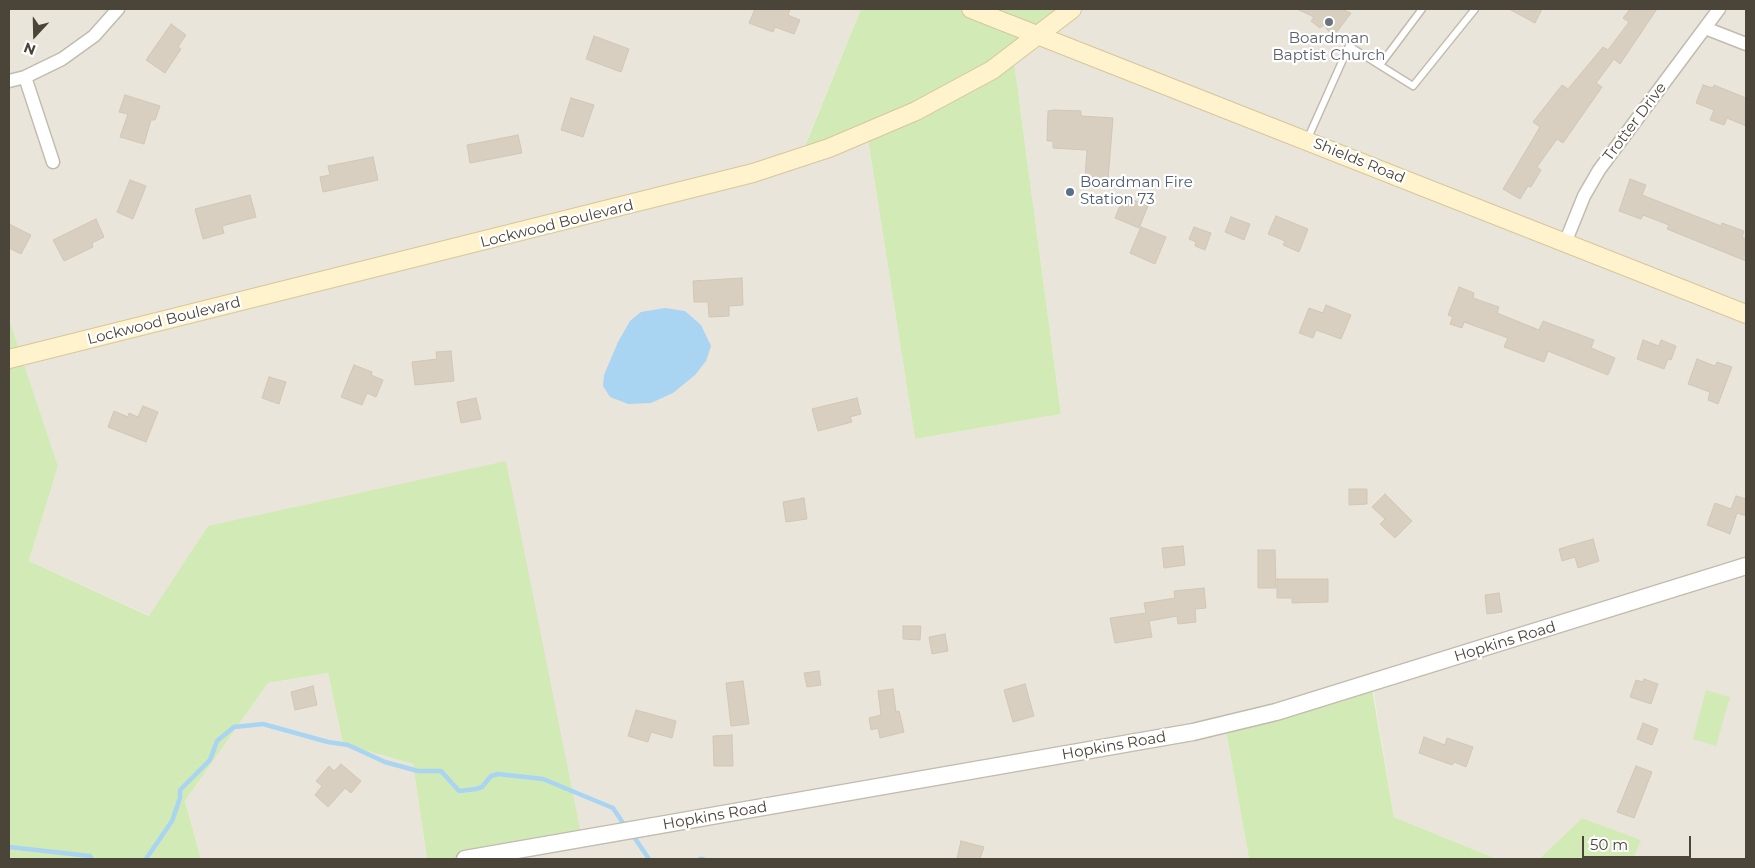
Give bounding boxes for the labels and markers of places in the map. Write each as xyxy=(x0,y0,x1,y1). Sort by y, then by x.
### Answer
marker: Boardman Baptist Church xyxy=(1323,16,1335,28)
place label: Boardman Baptist Church xyxy=(1273,30,1385,65)
place label: Boardman Fire Station 73 xyxy=(1080,174,1193,209)
marker: Boardman Fire Station 73 xyxy=(1064,186,1076,198)

